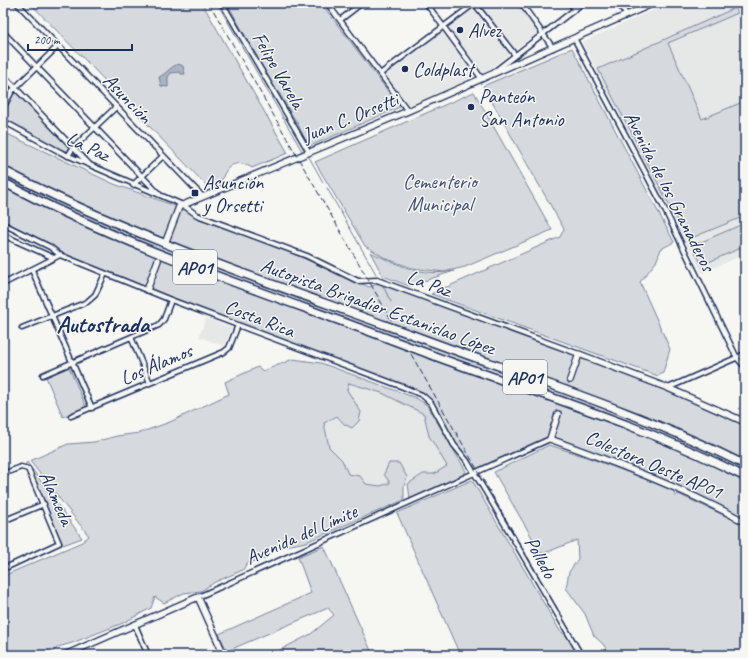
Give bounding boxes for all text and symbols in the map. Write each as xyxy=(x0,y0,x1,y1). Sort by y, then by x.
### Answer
place label: Alvez xyxy=(468,18,503,43)
marker: Alvez xyxy=(455,25,465,35)
scale bar xyxy=(28,26,132,52)
street label: Felipe Varela xyxy=(247,27,311,115)
text: 200 m xyxy=(34,32,61,48)
place label: Coldplast xyxy=(413,57,477,82)
marker: Coldplast xyxy=(400,64,410,74)
street label: Asunción xyxy=(98,68,158,129)
place label: Panteón San Antonio xyxy=(479,84,565,132)
street label: Juan C. Orsetti xyxy=(298,86,404,148)
marker: Panteón San Antonio xyxy=(466,102,476,112)
street label: Avenida de los Granaderos xyxy=(618,107,722,277)
street label: La Paz xyxy=(62,126,116,168)
park label: Cementerio Municipal xyxy=(403,169,479,217)
place label: Asunción y Orsetti xyxy=(202,170,264,218)
marker: Asunción y Orsetti xyxy=(190,188,200,198)
road number: AP01 xyxy=(173,250,217,284)
street label: Autopista Brigadier Estanislao López xyxy=(257,252,500,361)
street label: La Paz xyxy=(404,264,457,304)
street label: Costa Rica xyxy=(221,294,299,344)
district label: Autostrada xyxy=(57,309,152,339)
street label: Los Álamos xyxy=(117,337,198,391)
road number: AP01 xyxy=(503,360,547,394)
street label: Colectora Oeste AP01 xyxy=(582,424,727,505)
street label: Alameda xyxy=(34,467,80,531)
street label: Avenida del Límite xyxy=(241,498,362,570)
street label: Polledo xyxy=(519,532,563,583)

